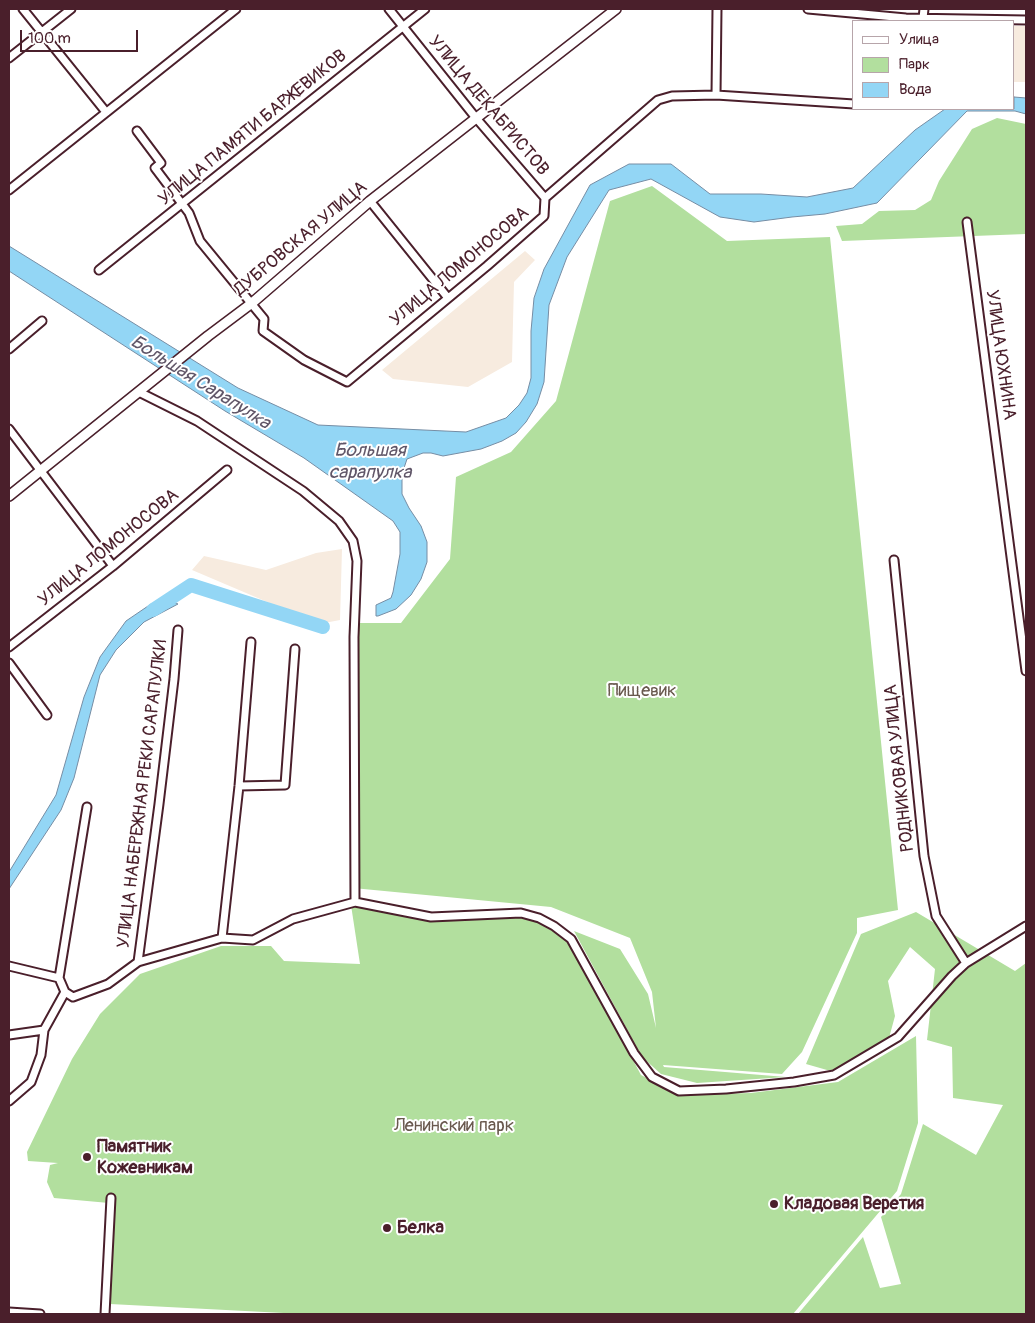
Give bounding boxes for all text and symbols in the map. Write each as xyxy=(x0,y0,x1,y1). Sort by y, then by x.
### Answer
scale bar xyxy=(22,20,140,52)
legend xyxy=(852,20,1015,110)
text: 100 m xyxy=(28,29,71,48)
text: Улица xyxy=(899,30,939,49)
street label: УЛИЦА ДЕКАБРИСТОВ xyxy=(423,32,553,180)
street label: УЛИЦА ПАМЯТИ БАРЖЕВИКОВ xyxy=(155,45,351,211)
text: Парк xyxy=(899,55,930,74)
text: Вода xyxy=(899,80,932,99)
street label: ДУБРОВСКАЯ УЛИЦА xyxy=(230,177,372,301)
street label: УЛИЦА ЛОМОНОСОВА xyxy=(386,203,534,331)
street label: УЛИЦА ЮХНИНА xyxy=(980,289,1020,421)
water label: Большая Сарапулка xyxy=(126,331,274,435)
water label: Большая сарапулка xyxy=(329,440,411,484)
street label: УЛИЦА ЛОМОНОСОВА xyxy=(34,485,184,611)
street label: УЛИЦА НАБЕРЕЖНАЯ РЕКИ САРАПУЛКИ xyxy=(113,638,173,950)
park label: Пищевик xyxy=(608,680,676,702)
street label: РОДНИКОВАЯ УЛИЦА xyxy=(880,683,920,853)
park label: Ленинский парк xyxy=(394,1115,514,1137)
place label: Памятник Кожевникам xyxy=(97,1136,193,1178)
marker: Памятник Кожевникам xyxy=(81,1151,93,1163)
place label: Кладовая Веретия xyxy=(784,1193,924,1215)
marker: Кладовая Веретия xyxy=(768,1198,780,1210)
place label: Белка xyxy=(397,1217,444,1239)
marker: Белка xyxy=(381,1222,393,1234)

